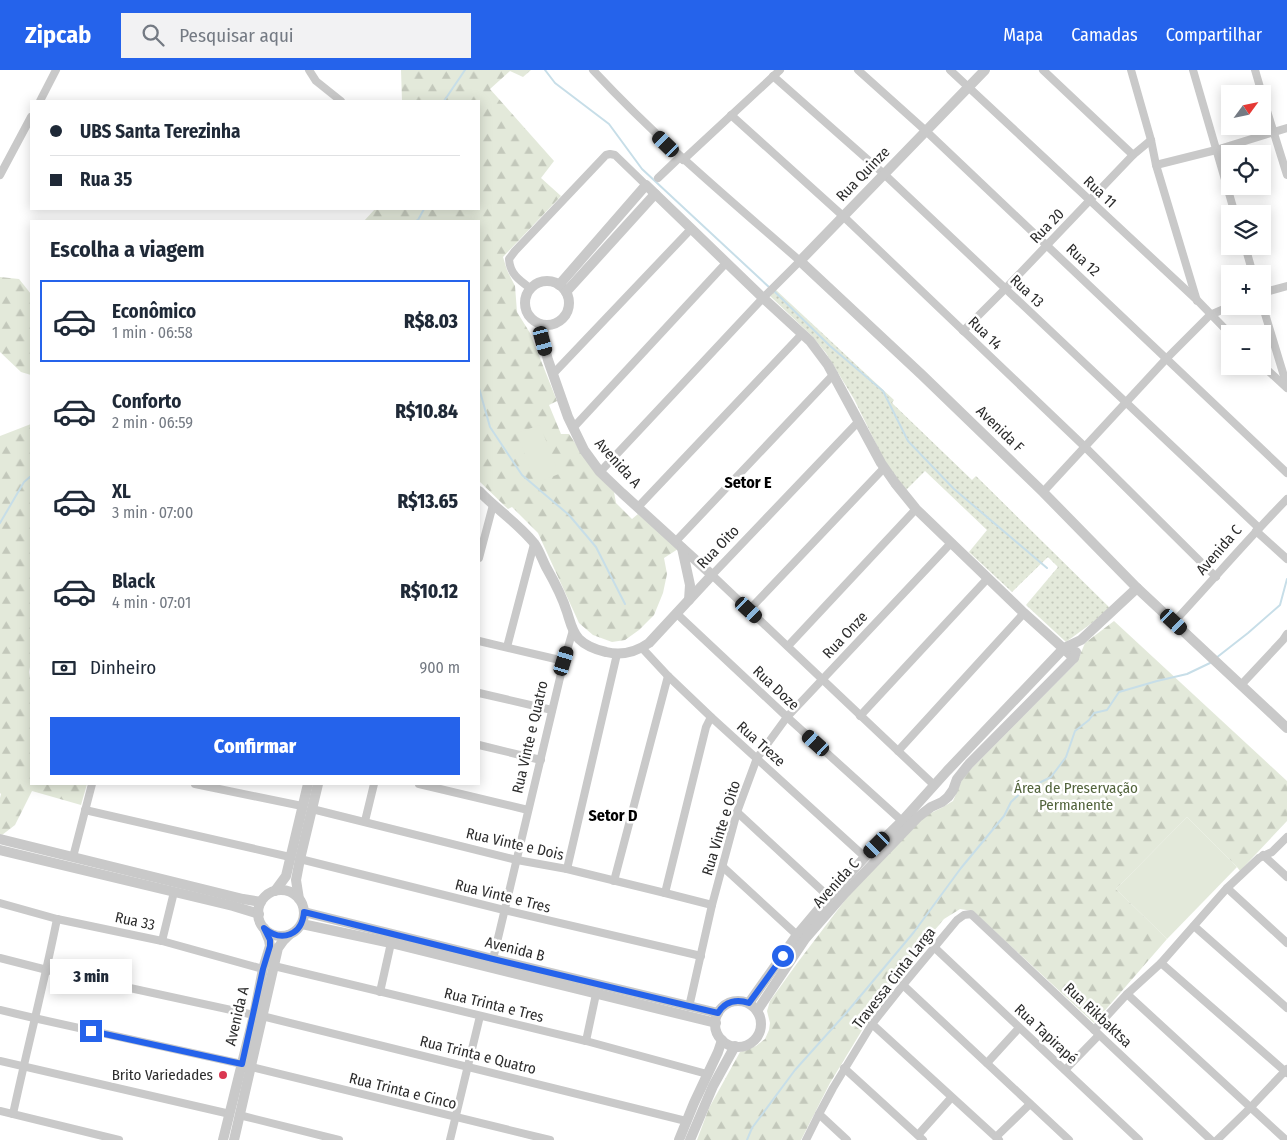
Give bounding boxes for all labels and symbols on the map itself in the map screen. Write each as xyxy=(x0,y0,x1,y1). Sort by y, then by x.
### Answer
north arrow xyxy=(1221,85,1271,135)
car xyxy=(649,128,682,160)
street label: Rua Quinze xyxy=(833,143,893,205)
street label: Rua 11 xyxy=(1080,172,1120,212)
street label: Rua 20 xyxy=(1026,205,1068,247)
street label: Rua 12 xyxy=(1062,240,1104,280)
street label: Rua 13 xyxy=(1006,271,1048,311)
street label: Rua 14 xyxy=(964,313,1006,353)
car xyxy=(531,325,554,357)
street label: Avenida F xyxy=(972,402,1028,456)
street label: Avenida A xyxy=(591,435,645,492)
district label: Setor E xyxy=(724,473,772,492)
street label: Avenida C xyxy=(1192,521,1246,579)
street label: Rua Oito xyxy=(693,522,743,572)
car xyxy=(732,594,765,626)
car xyxy=(1157,606,1190,638)
street label: Rua Onze xyxy=(819,608,871,662)
car xyxy=(552,644,575,678)
street label: Rua Doze xyxy=(749,662,803,714)
street label: Rua Vinte e Quatro xyxy=(508,679,552,795)
street label: Rua Treze xyxy=(733,718,789,770)
car xyxy=(799,727,832,759)
street label: Rua Vinte e Oito xyxy=(698,778,744,878)
park label: Área de Preservação Permanente xyxy=(1014,779,1138,814)
district label: Setor D xyxy=(588,806,638,825)
street label: Rua Vinte e Dois xyxy=(464,824,566,864)
car xyxy=(861,829,892,861)
street label: Avenida C xyxy=(809,854,863,911)
street label: Rua Vinte e Tres xyxy=(453,875,553,917)
street label: Rua 33 xyxy=(113,908,157,934)
street label: Travessa Cinta Larga xyxy=(849,924,939,1032)
street label: Avenida B xyxy=(483,933,547,965)
route start xyxy=(772,945,794,967)
callout: 3 min xyxy=(50,958,132,994)
street label: Rua Rikbaktsa xyxy=(1060,979,1136,1051)
street label: Avenida A xyxy=(221,984,253,1047)
street label: Rua Trinta e Tres xyxy=(442,984,546,1026)
street label: Rua Tapirapé xyxy=(1011,1000,1081,1068)
route end xyxy=(80,1020,102,1042)
street label: Rua Trinta e Quatro xyxy=(418,1032,538,1078)
place label: Brito Variedades xyxy=(112,1066,213,1084)
marker: Brito Variedades xyxy=(217,1069,229,1081)
street label: Rua Trinta e Cinco xyxy=(347,1069,459,1113)

